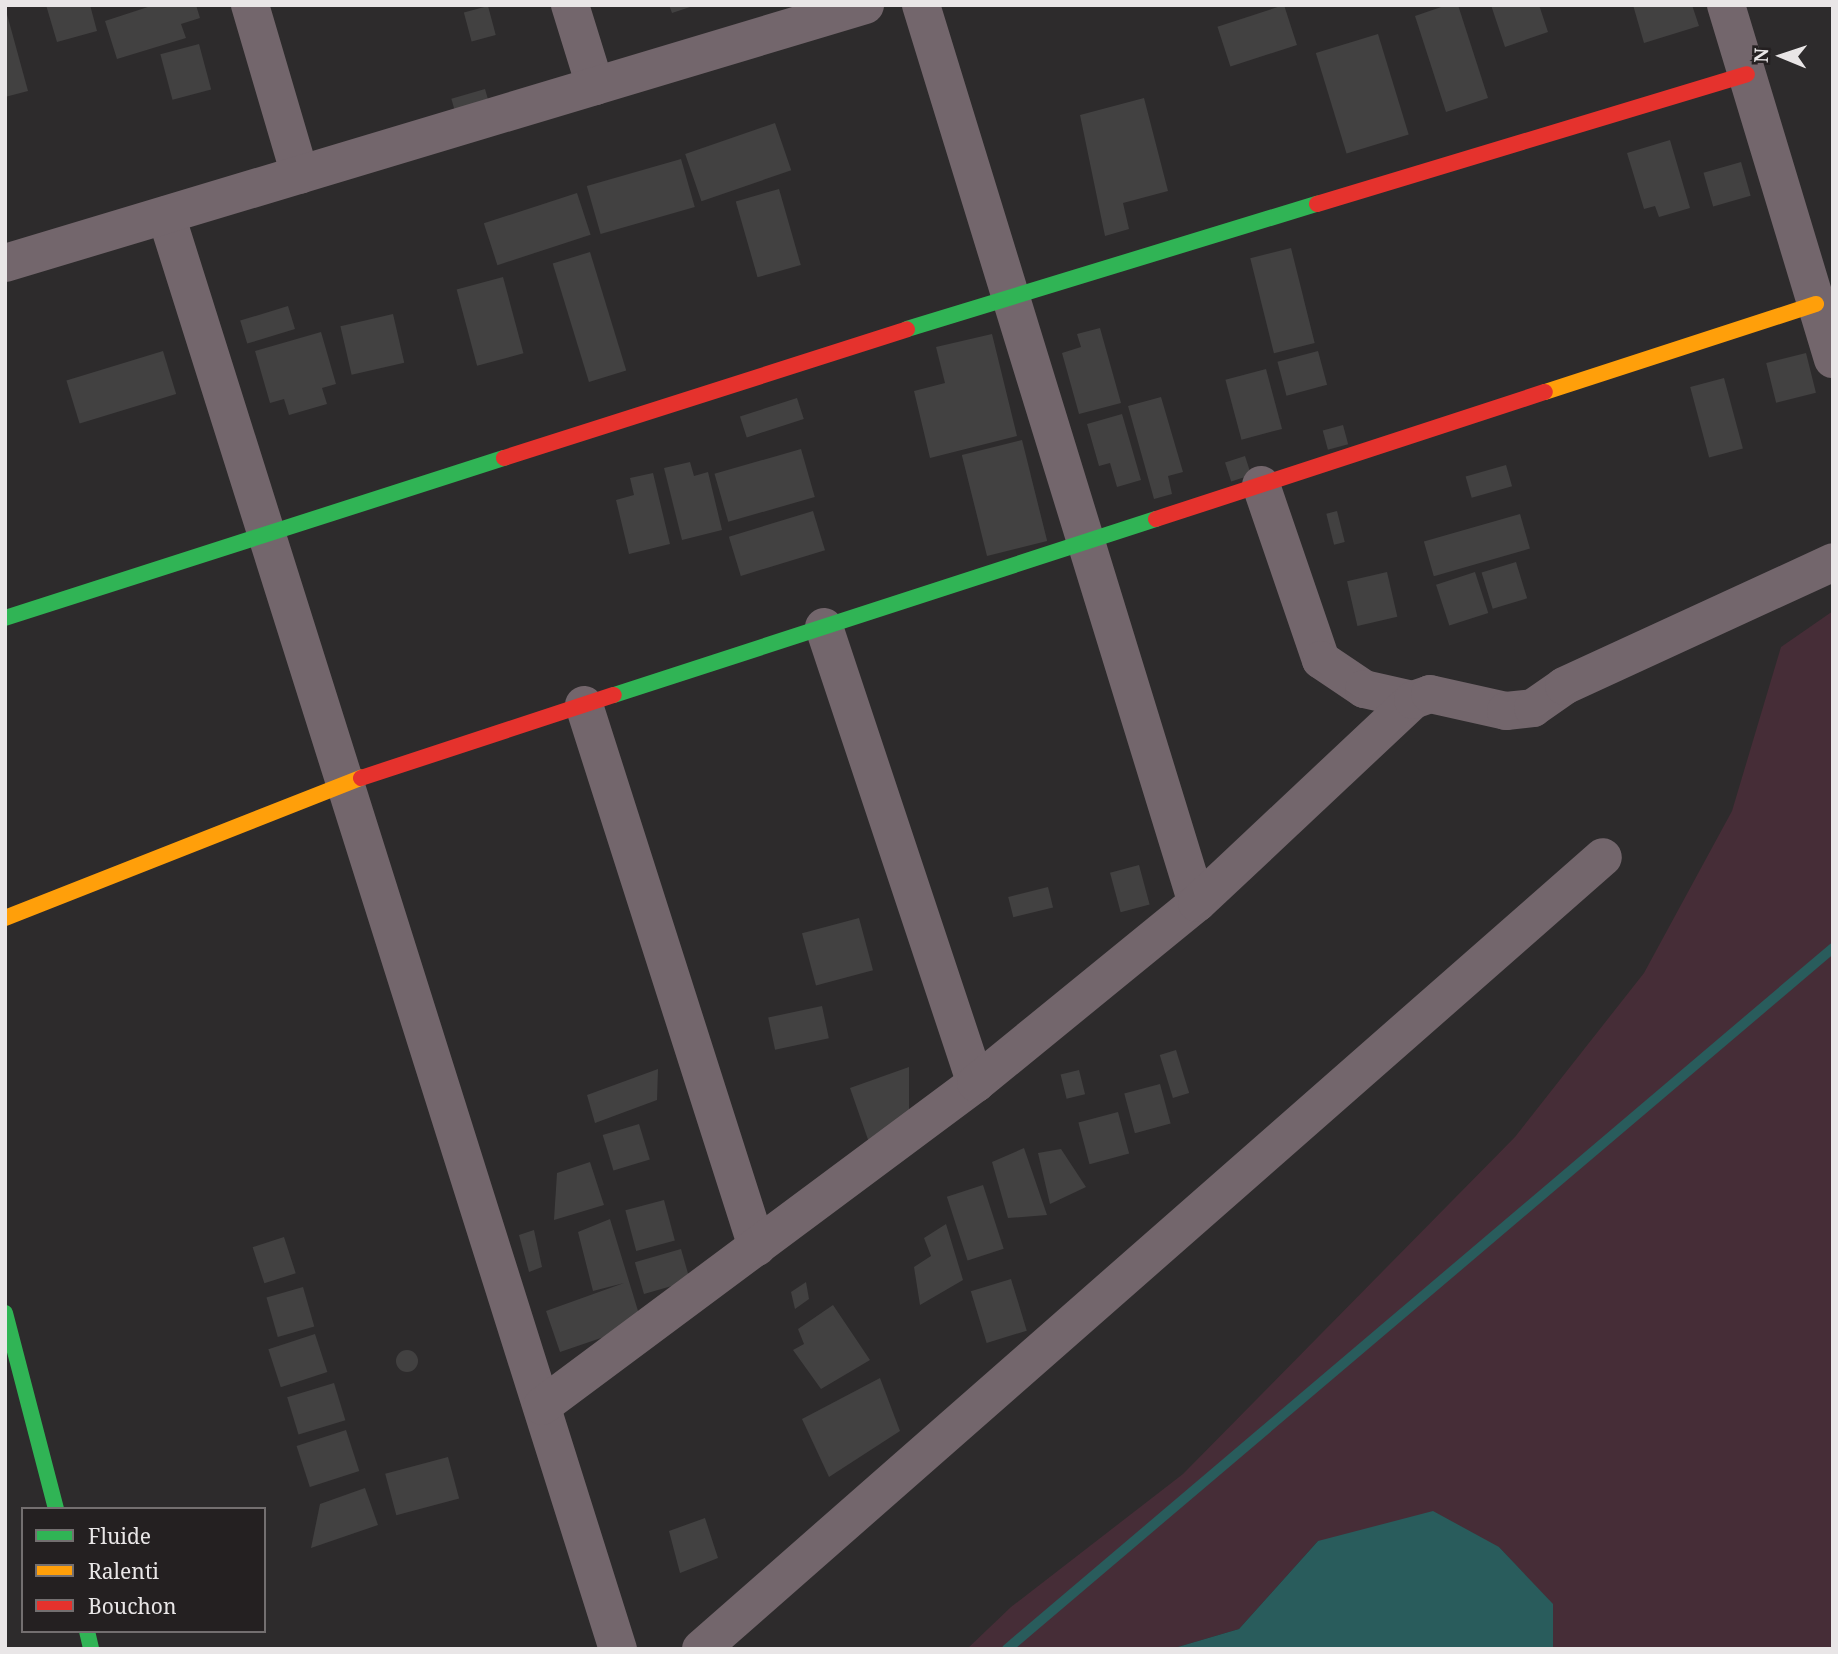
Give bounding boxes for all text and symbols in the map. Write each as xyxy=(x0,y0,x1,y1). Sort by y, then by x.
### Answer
north arrow xyxy=(1747,21,1817,91)
text: N xyxy=(1748,47,1774,63)
legend xyxy=(21,1507,266,1633)
text: Fluide xyxy=(88,1522,151,1550)
text: Ralenti xyxy=(88,1557,159,1585)
text: Bouchon xyxy=(88,1592,177,1620)

